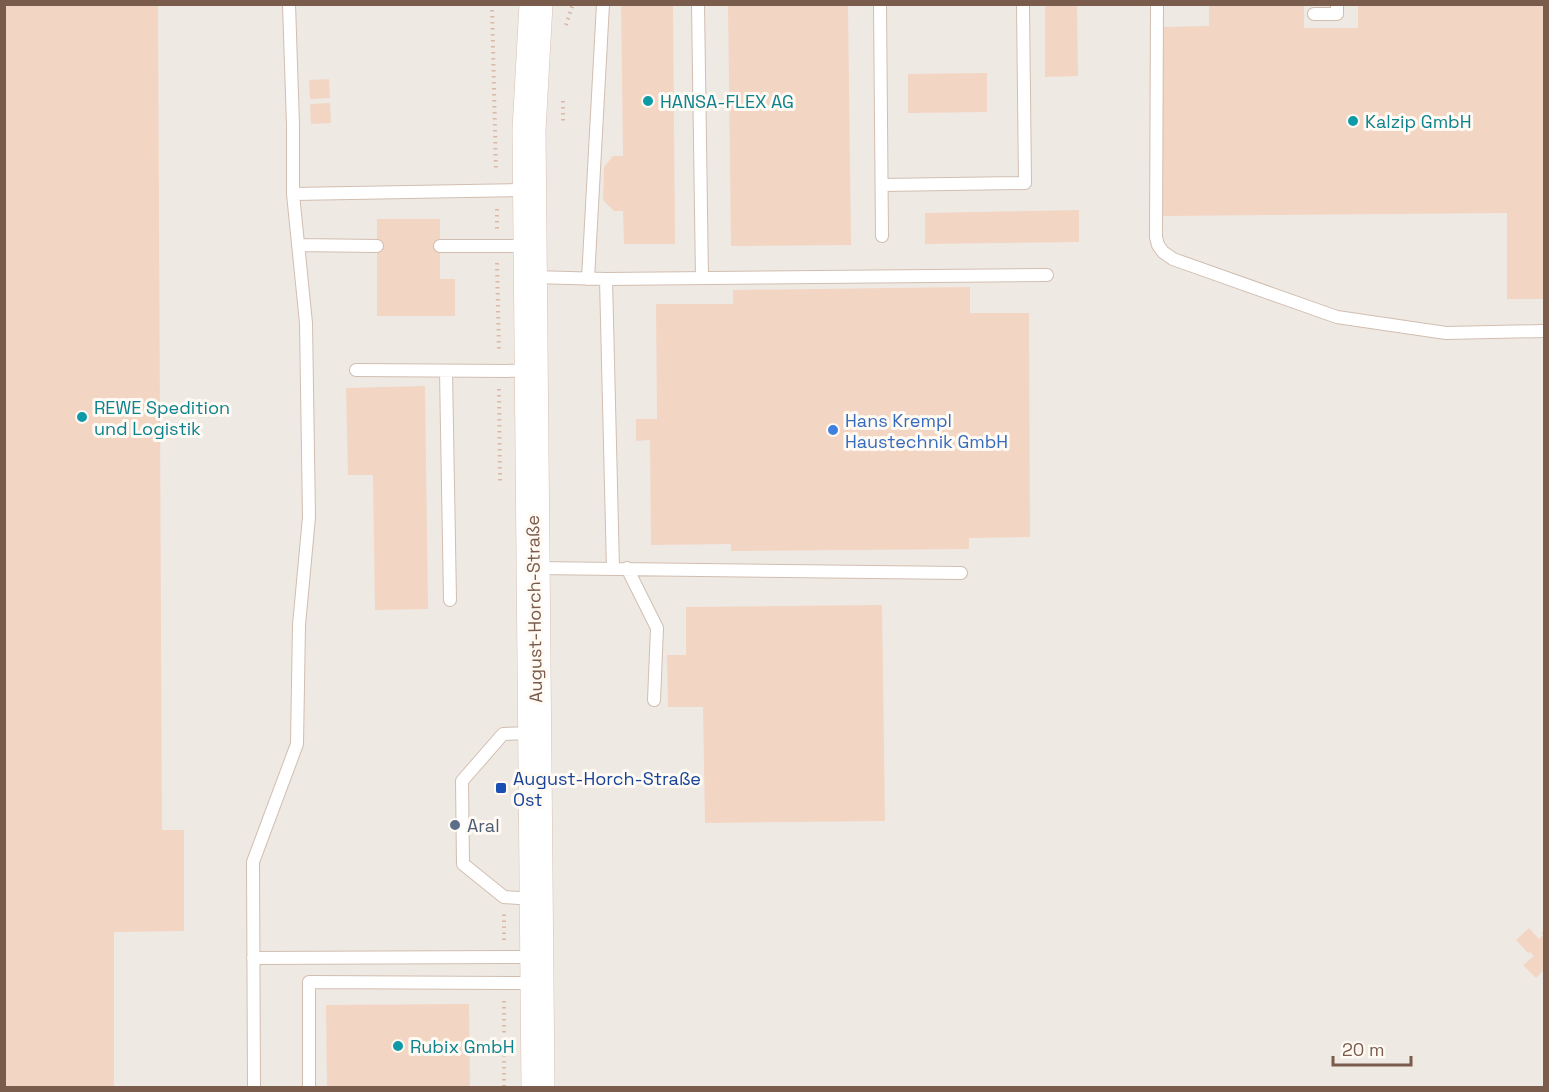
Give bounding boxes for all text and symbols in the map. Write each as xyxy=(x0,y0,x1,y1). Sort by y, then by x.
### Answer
place label: HANSA-FLEX AG xyxy=(660,90,794,113)
marker: HANSA-FLEX AG xyxy=(641,94,655,108)
place label: Kalzip GmbH xyxy=(1365,110,1472,133)
marker: Kalzip GmbH xyxy=(1346,114,1360,128)
place label: REWE Spedition und Logistik xyxy=(94,396,230,440)
place label: Hans Krempl Haustechnik GmbH xyxy=(845,409,1008,453)
marker: REWE Spedition und Logistik xyxy=(75,410,89,424)
marker: Hans Krempl Haustechnik GmbH xyxy=(826,423,840,437)
street label: August-Horch-Straße xyxy=(521,515,547,703)
place label: August-Horch-Straße Ost xyxy=(513,767,701,811)
marker: August-Horch-Straße Ost xyxy=(494,781,508,795)
place label: Aral xyxy=(467,814,500,837)
marker: Aral xyxy=(448,818,462,832)
scale bar xyxy=(1333,1029,1411,1067)
place label: Rubix GmbH xyxy=(410,1035,514,1058)
text: 20 m xyxy=(1342,1038,1385,1061)
marker: Rubix GmbH xyxy=(391,1039,405,1053)

